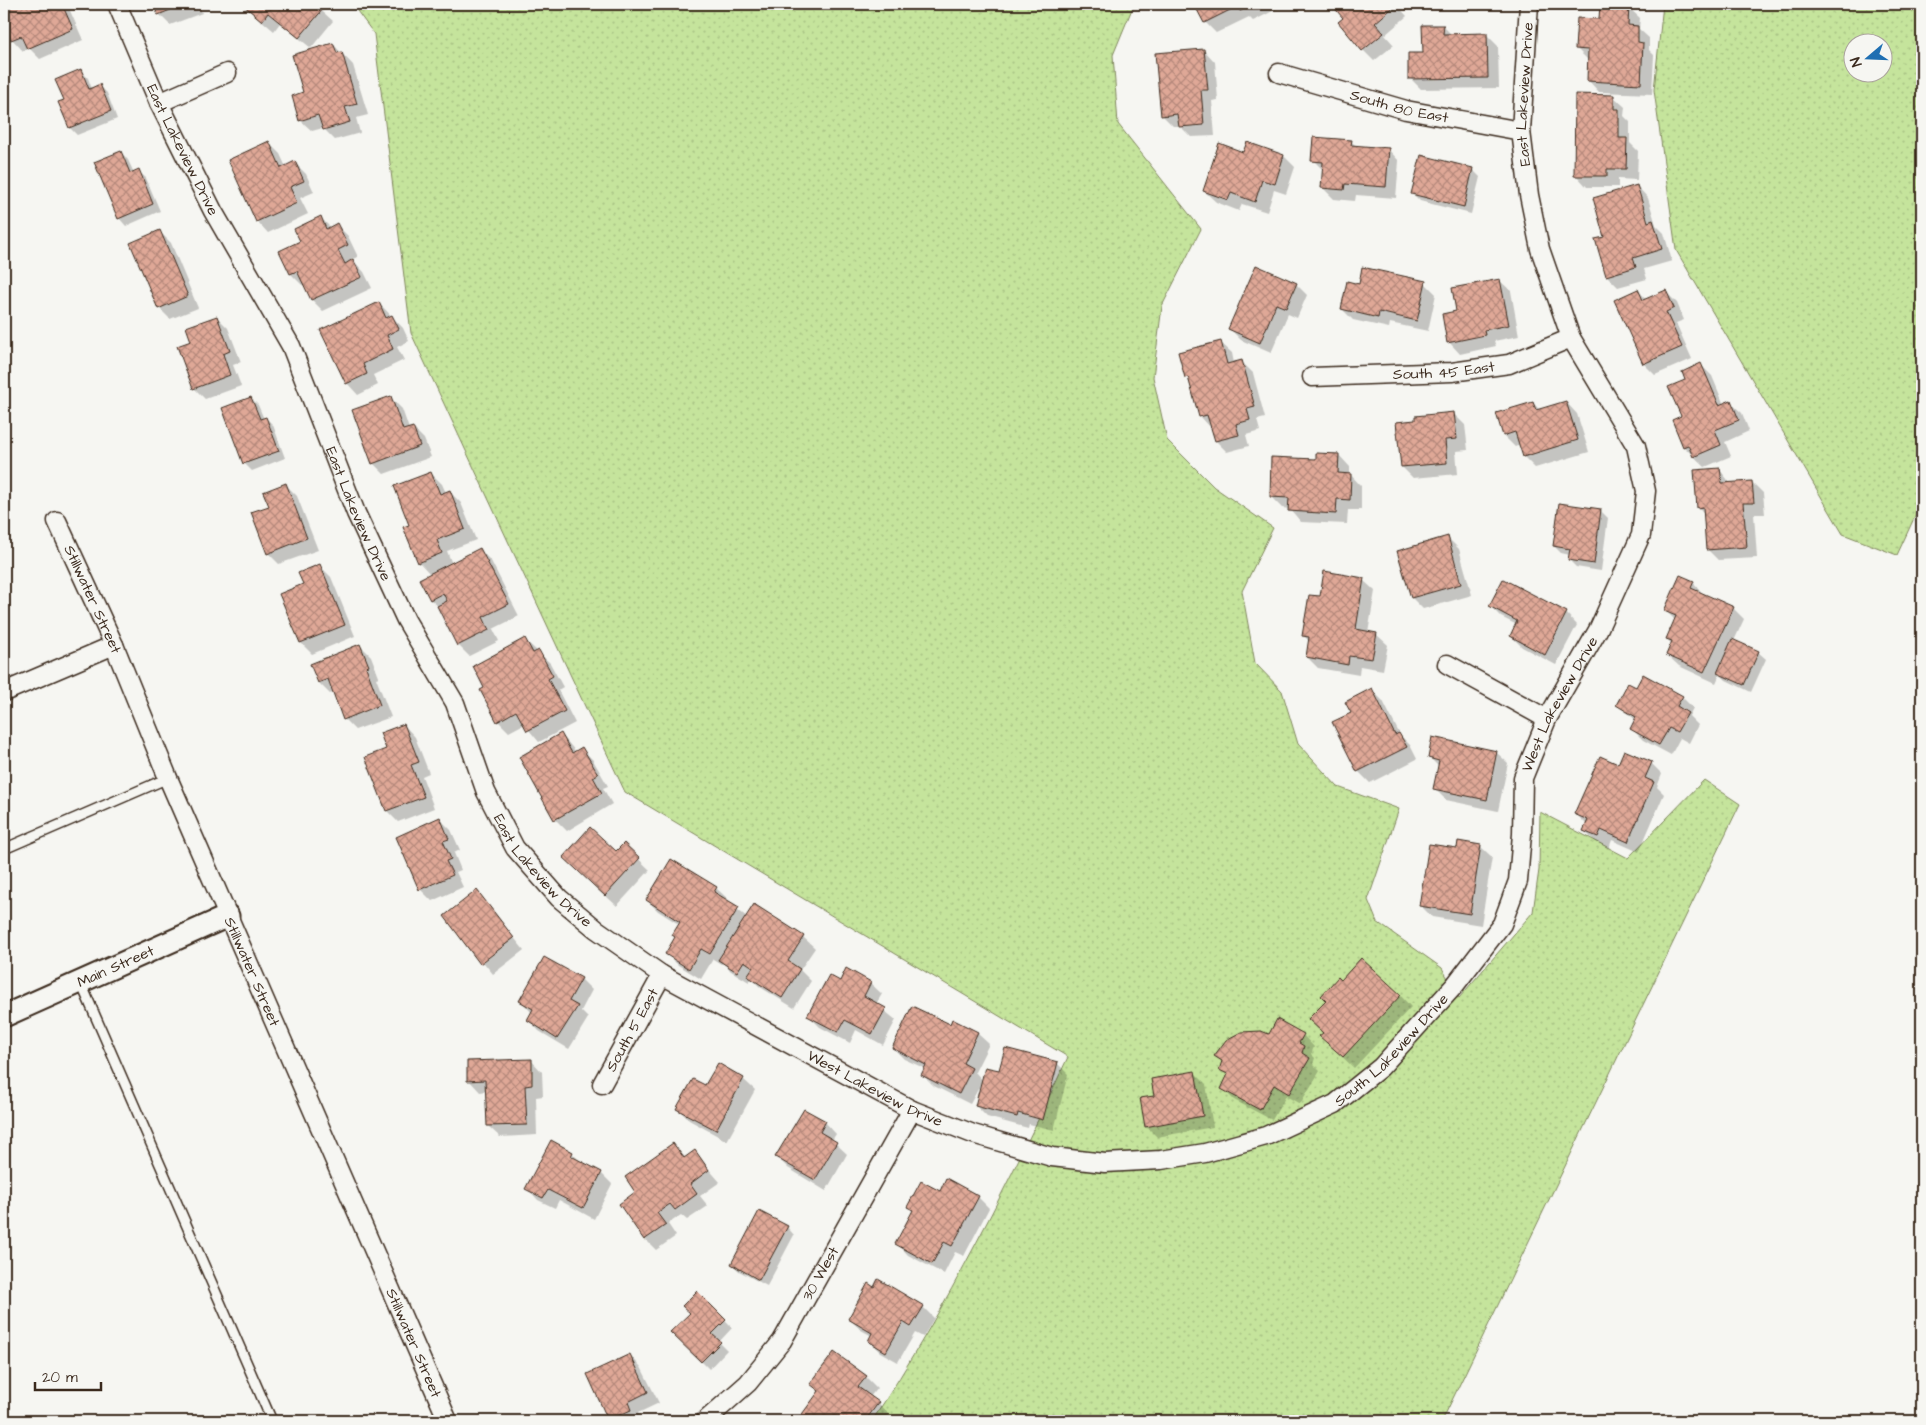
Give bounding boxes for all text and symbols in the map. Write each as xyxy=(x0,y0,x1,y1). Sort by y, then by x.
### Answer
street label: East Lakeview Drive xyxy=(1511,22,1539,167)
north arrow xyxy=(1844,32,1894,82)
text: N xyxy=(1846,54,1868,69)
street label: East Lakeview Drive xyxy=(141,81,224,219)
street label: South 80 East xyxy=(1348,84,1450,129)
street label: South 45 East xyxy=(1392,356,1496,385)
street label: East Lakeview Drive xyxy=(320,444,396,584)
street label: Stillwater Street xyxy=(58,542,126,657)
street label: West Lakeview Drive xyxy=(1517,633,1603,775)
street label: East Lakeview Drive xyxy=(488,810,596,932)
street label: Stillwater Street xyxy=(219,914,285,1030)
street label: Main Street xyxy=(74,940,157,993)
street label: South 5 East xyxy=(601,985,664,1075)
street label: South Lakeview Drive xyxy=(1330,989,1453,1112)
street label: West Lakeview Drive xyxy=(803,1045,946,1132)
street label: 30 West xyxy=(797,1243,844,1304)
street label: Stillwater Street xyxy=(380,1285,447,1401)
scale bar xyxy=(35,1360,101,1392)
text: 20 m xyxy=(42,1367,78,1388)

